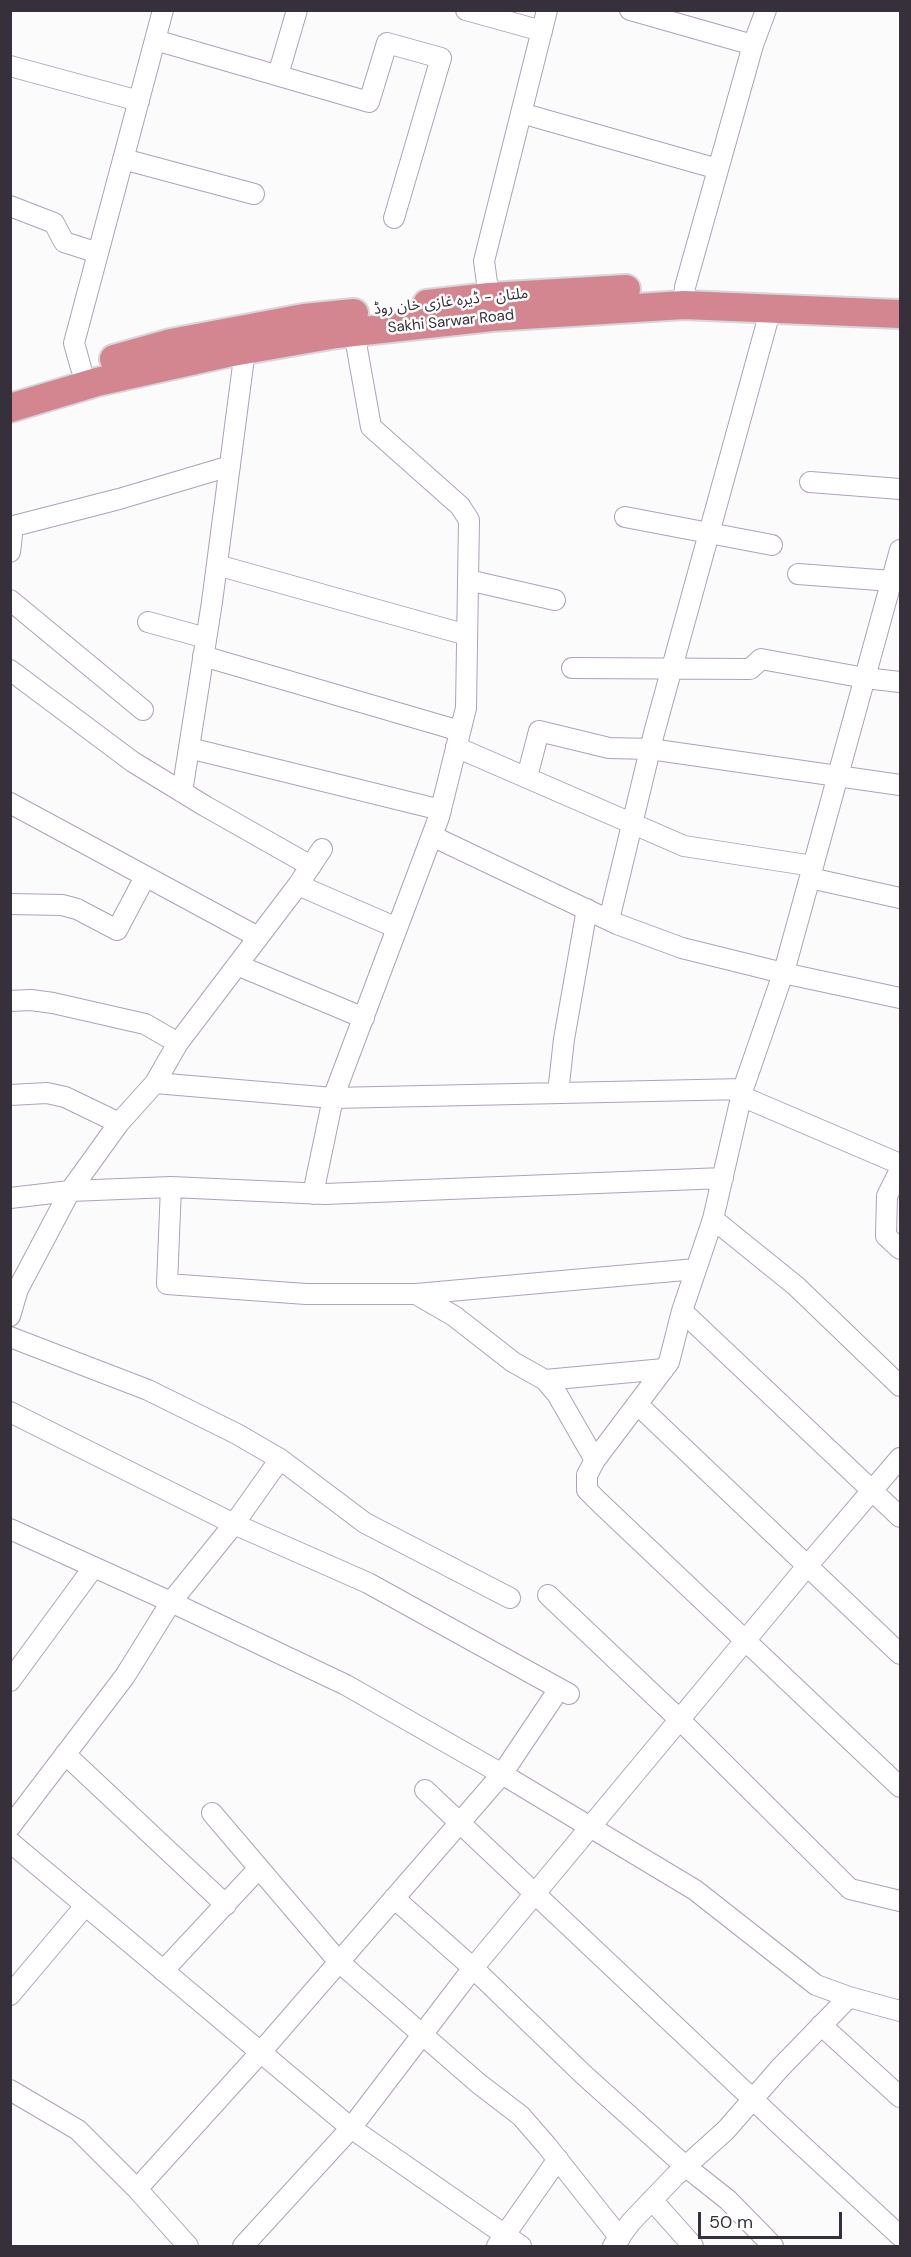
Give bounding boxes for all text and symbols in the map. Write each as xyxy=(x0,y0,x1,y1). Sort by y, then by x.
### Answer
street label: ملتان - ڈیرہ غازی خان روڈ xyxy=(373,285,529,319)
street label: Sakhi Sarwar Road xyxy=(387,306,515,338)
scale bar xyxy=(701,2200,845,2238)
text: 50 m xyxy=(709,2210,753,2234)

